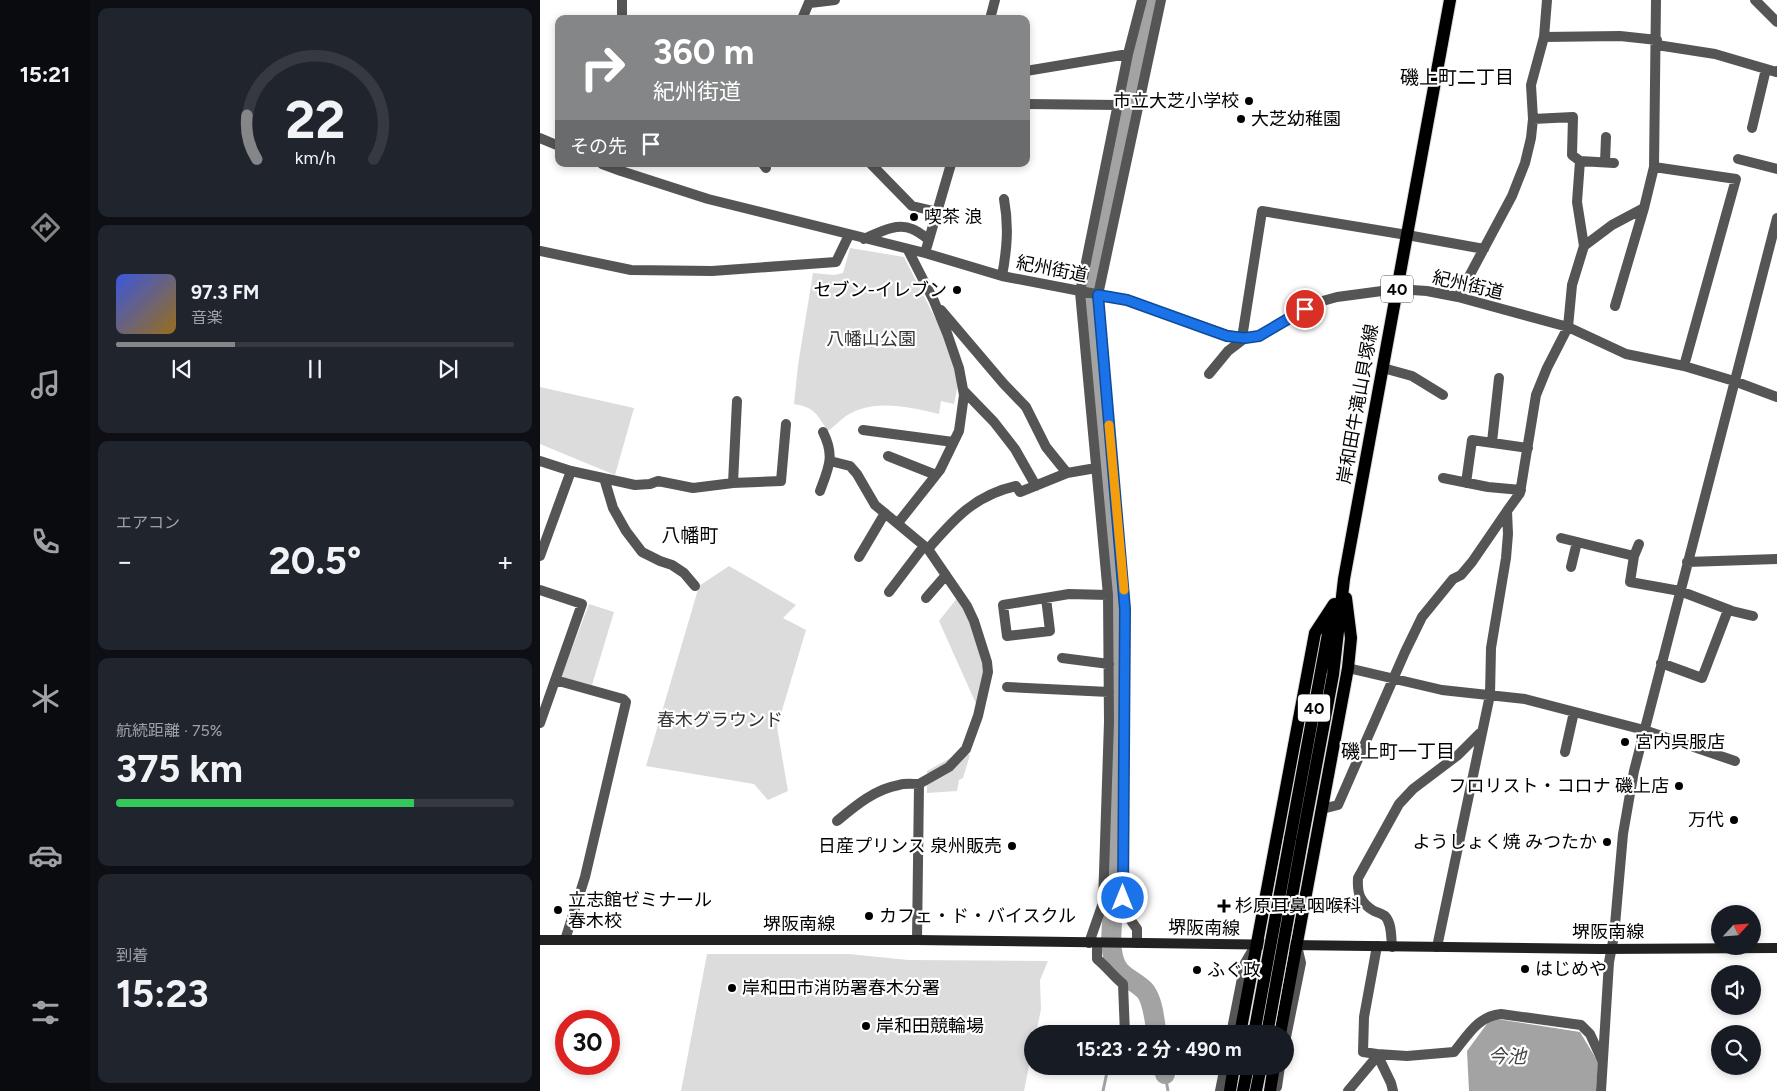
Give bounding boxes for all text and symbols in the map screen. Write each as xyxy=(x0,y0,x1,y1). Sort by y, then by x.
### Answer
text: 360 m xyxy=(653,31,754,73)
icon: right xyxy=(570,35,635,100)
text: 15:21 xyxy=(20,61,70,88)
district label: 磯上町二丁目 xyxy=(1400,66,1514,89)
text: 紀州街道 xyxy=(653,78,741,105)
text: 22 xyxy=(285,89,345,151)
place label: 市立大芝小学校 xyxy=(1113,90,1239,112)
marker: 市立大芝小学校 xyxy=(1243,95,1255,107)
place label: 大芝幼稚園 xyxy=(1251,108,1341,130)
marker: 大芝幼稚園 xyxy=(1235,113,1247,125)
icon: arrive xyxy=(637,130,665,158)
text: その先 xyxy=(570,135,627,158)
text: km/h xyxy=(295,147,335,168)
place label: 喫茶 浪 xyxy=(924,206,982,228)
icon: directions xyxy=(28,210,63,245)
marker: 喫茶 浪 xyxy=(908,211,920,223)
street label: 紀州街道 xyxy=(1015,251,1089,287)
street label: 紀州街道 xyxy=(1430,266,1506,304)
road number: 40 xyxy=(1381,276,1413,302)
place label: セブン-イレブン xyxy=(813,279,947,301)
text: 97.3 FM xyxy=(191,281,259,304)
marker: セブン-イレブン xyxy=(951,284,963,296)
pin xyxy=(1284,288,1326,330)
icon: arrive xyxy=(1291,295,1319,323)
text: 音楽 xyxy=(191,308,223,327)
street label: 岸和田牛滝山貝塚線 xyxy=(1333,322,1383,486)
park label: 八幡山公園 xyxy=(826,328,916,350)
icon: previous xyxy=(168,355,196,383)
icon: pause xyxy=(301,355,329,383)
icon: next xyxy=(434,355,462,383)
icon: music xyxy=(28,367,63,402)
text: エアコン xyxy=(116,513,180,532)
icon: phone xyxy=(28,524,63,559)
district label: 八幡町 xyxy=(661,524,719,547)
text: 20.5° xyxy=(269,538,361,584)
text: − xyxy=(116,544,133,578)
text: + xyxy=(497,544,514,578)
icon: climate xyxy=(28,681,63,716)
road number: 40 xyxy=(1298,694,1330,721)
park label: 春木グラウンド xyxy=(657,709,783,731)
text: 航続距離 · 75% xyxy=(116,721,222,740)
place label: 宮内呉服店 xyxy=(1635,731,1725,753)
marker: 宮内呉服店 xyxy=(1619,736,1631,748)
district label: 磯上町一丁目 xyxy=(1341,740,1455,763)
text: 375 km xyxy=(116,746,243,792)
place label: フロリスト・コロナ 磯上店 xyxy=(1449,775,1669,797)
marker: フロリスト・コロナ 磯上店 xyxy=(1673,780,1685,792)
place label: 万代 xyxy=(1688,809,1724,831)
marker: 万代 xyxy=(1728,814,1740,826)
place label: ようしょく焼 みつたか xyxy=(1413,831,1597,853)
place label: 日産プリンス 泉州販売 xyxy=(818,835,1002,857)
marker: ようしょく焼 みつたか xyxy=(1601,836,1613,848)
icon: car xyxy=(28,838,63,873)
marker: 日産プリンス 泉州販売 xyxy=(1006,840,1018,852)
position arrow xyxy=(1096,871,1148,923)
place label: 立志館ゼミナール 春木校 xyxy=(568,889,712,932)
place label: 杉原耳鼻咽喉科 xyxy=(1235,895,1361,917)
marker: 杉原耳鼻咽喉科 xyxy=(1217,899,1231,913)
marker: 立志館ゼミナール 春木校 xyxy=(552,904,564,916)
place label: カフェ・ド・バイスクル xyxy=(879,905,1076,927)
north arrow xyxy=(1711,905,1761,955)
map controls xyxy=(1711,905,1761,1075)
marker: カフェ・ド・バイスクル xyxy=(863,910,875,922)
street label: 堺阪南線 xyxy=(763,913,835,935)
street label: 堺阪南線 xyxy=(1168,916,1240,940)
street label: 堺阪南線 xyxy=(1572,921,1644,943)
text: 到着 xyxy=(116,946,148,965)
place label: はじめや xyxy=(1535,958,1607,980)
place label: ふぐ政 xyxy=(1207,959,1261,981)
marker: はじめや xyxy=(1519,963,1531,975)
marker: ふぐ政 xyxy=(1191,964,1203,976)
button: sound xyxy=(1711,965,1761,1015)
text: 15:23 xyxy=(116,971,209,1017)
place label: 岸和田市消防署春木分署 xyxy=(742,977,940,999)
marker: 岸和田市消防署春木分署 xyxy=(726,982,738,994)
icon: filters xyxy=(28,995,63,1030)
speed limit sign: 30 xyxy=(555,1010,620,1075)
place label: 岸和田競輪場 xyxy=(876,1015,984,1037)
marker: 岸和田競輪場 xyxy=(860,1020,872,1032)
button: search xyxy=(1711,1025,1761,1075)
text: 15:23 · 2 分 · 490 m xyxy=(1076,1038,1242,1061)
water label: 今池 xyxy=(1488,1045,1528,1068)

